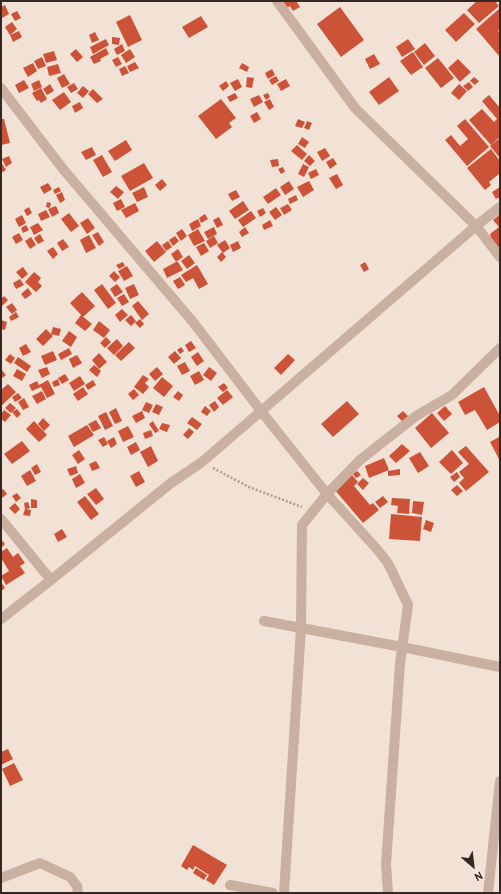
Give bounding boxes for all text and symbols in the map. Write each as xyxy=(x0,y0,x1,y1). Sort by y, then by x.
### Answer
north arrow xyxy=(453,846,493,886)
text: N xyxy=(472,869,485,884)

